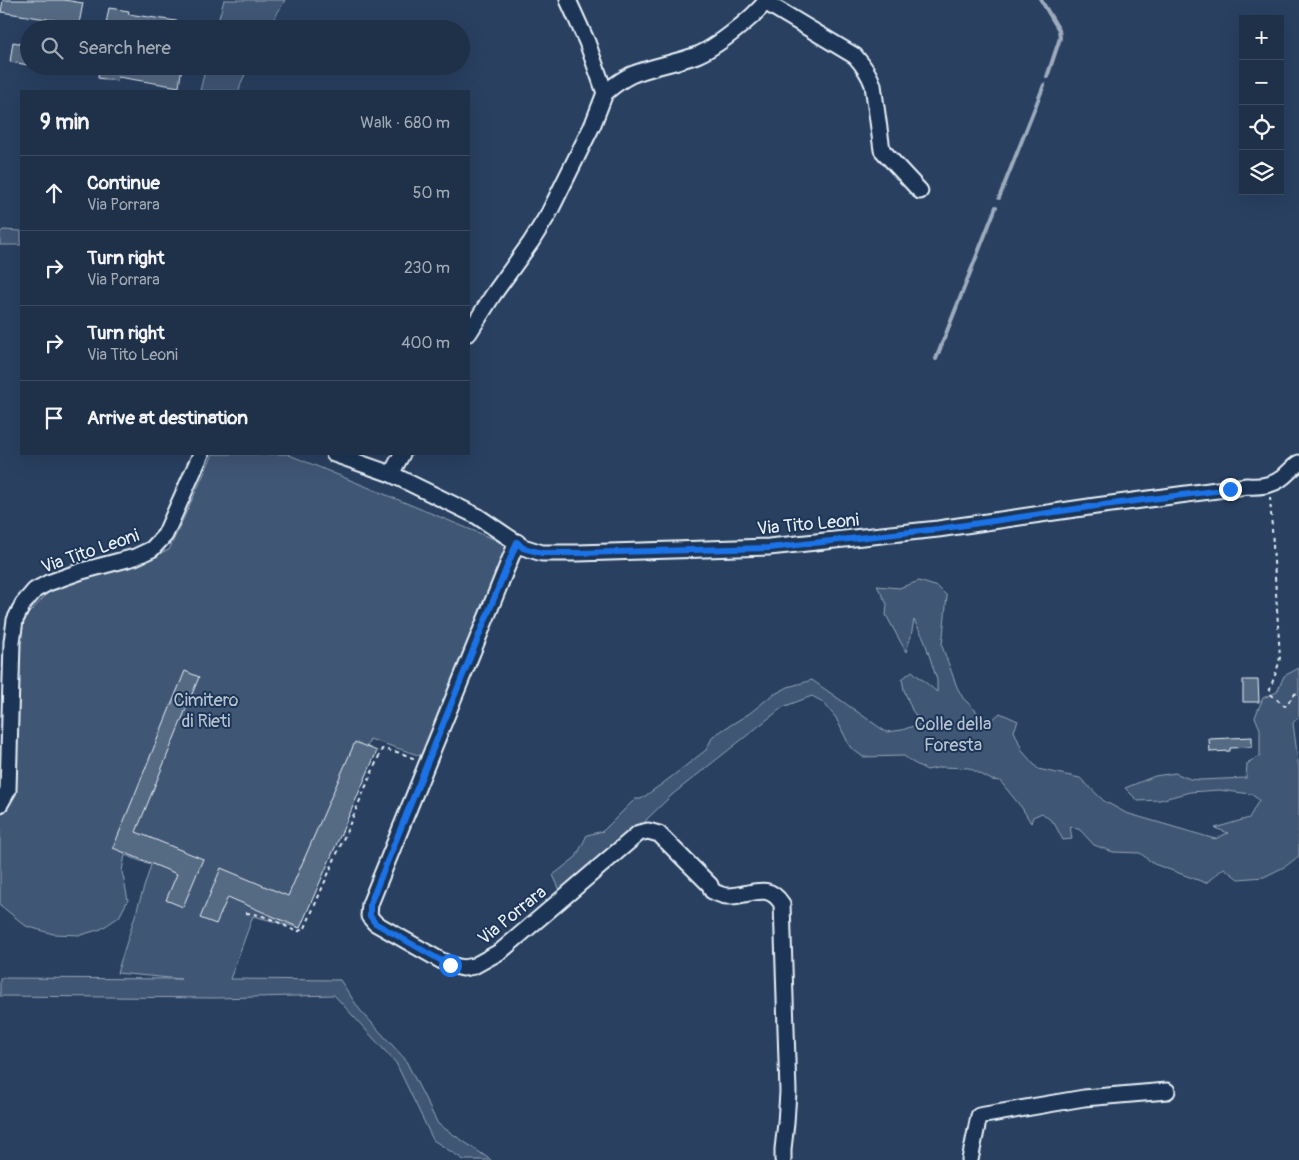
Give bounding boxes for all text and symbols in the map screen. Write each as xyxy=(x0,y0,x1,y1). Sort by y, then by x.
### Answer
map controls xyxy=(1239,15,1284,195)
button: + xyxy=(1239,15,1284,60)
search box xyxy=(20,20,470,75)
icon: search xyxy=(38,34,66,62)
text: Search here xyxy=(78,36,171,60)
button: − xyxy=(1239,60,1284,105)
button: locate xyxy=(1239,105,1284,150)
text: 9 min xyxy=(40,109,89,136)
text: Walk · 680 m xyxy=(360,113,450,133)
button: layers xyxy=(1239,150,1284,195)
text: Continue xyxy=(87,171,160,195)
icon: ahead xyxy=(40,179,68,207)
text: 50 m xyxy=(413,183,450,203)
text: Via Porrara xyxy=(87,195,160,215)
text: Turn right xyxy=(87,246,165,270)
icon: right xyxy=(40,254,68,282)
text: 230 m xyxy=(404,258,450,278)
text: Via Porrara xyxy=(87,270,160,290)
text: Turn right xyxy=(87,321,165,345)
icon: right xyxy=(40,329,68,357)
text: 400 m xyxy=(401,333,450,353)
text: Via Tito Leoni xyxy=(87,345,178,365)
icon: arrive xyxy=(40,404,68,432)
text: Arrive at destination xyxy=(87,406,248,430)
route end xyxy=(1219,478,1242,501)
street label: Via Tito Leoni xyxy=(756,509,860,540)
street label: Via Tito Leoni xyxy=(38,524,142,579)
park label: Cimitero di Rieti xyxy=(174,689,239,733)
park label: Colle della Foresta xyxy=(915,713,991,757)
street label: Via Porrara xyxy=(473,881,551,950)
route start xyxy=(439,954,462,977)

